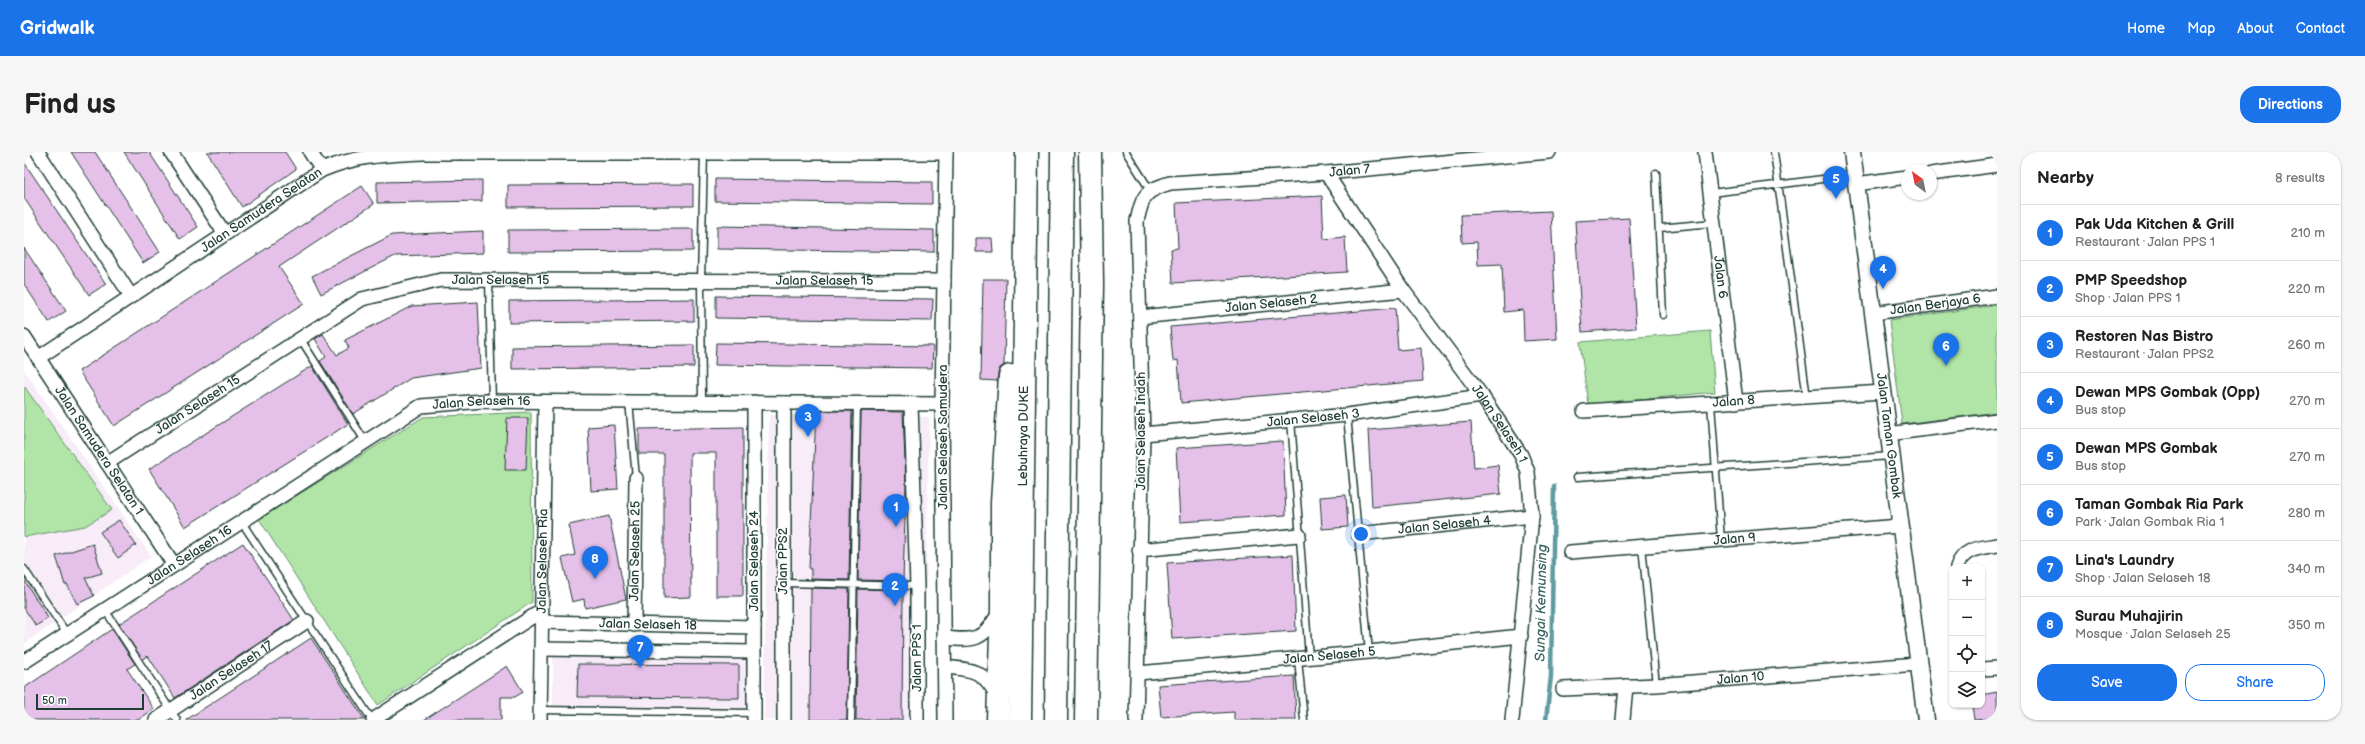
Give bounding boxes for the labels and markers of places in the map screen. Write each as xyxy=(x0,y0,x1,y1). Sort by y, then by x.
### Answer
pin: 5 xyxy=(1823,166,1849,199)
pin: 4 xyxy=(1870,256,1896,289)
pin: 6 xyxy=(1933,333,1959,366)
pin: 3 xyxy=(795,404,821,437)
pin: 1 xyxy=(883,494,909,527)
pin: 8 xyxy=(582,546,608,579)
pin: 2 xyxy=(882,573,908,606)
pin: 7 xyxy=(627,635,653,668)

